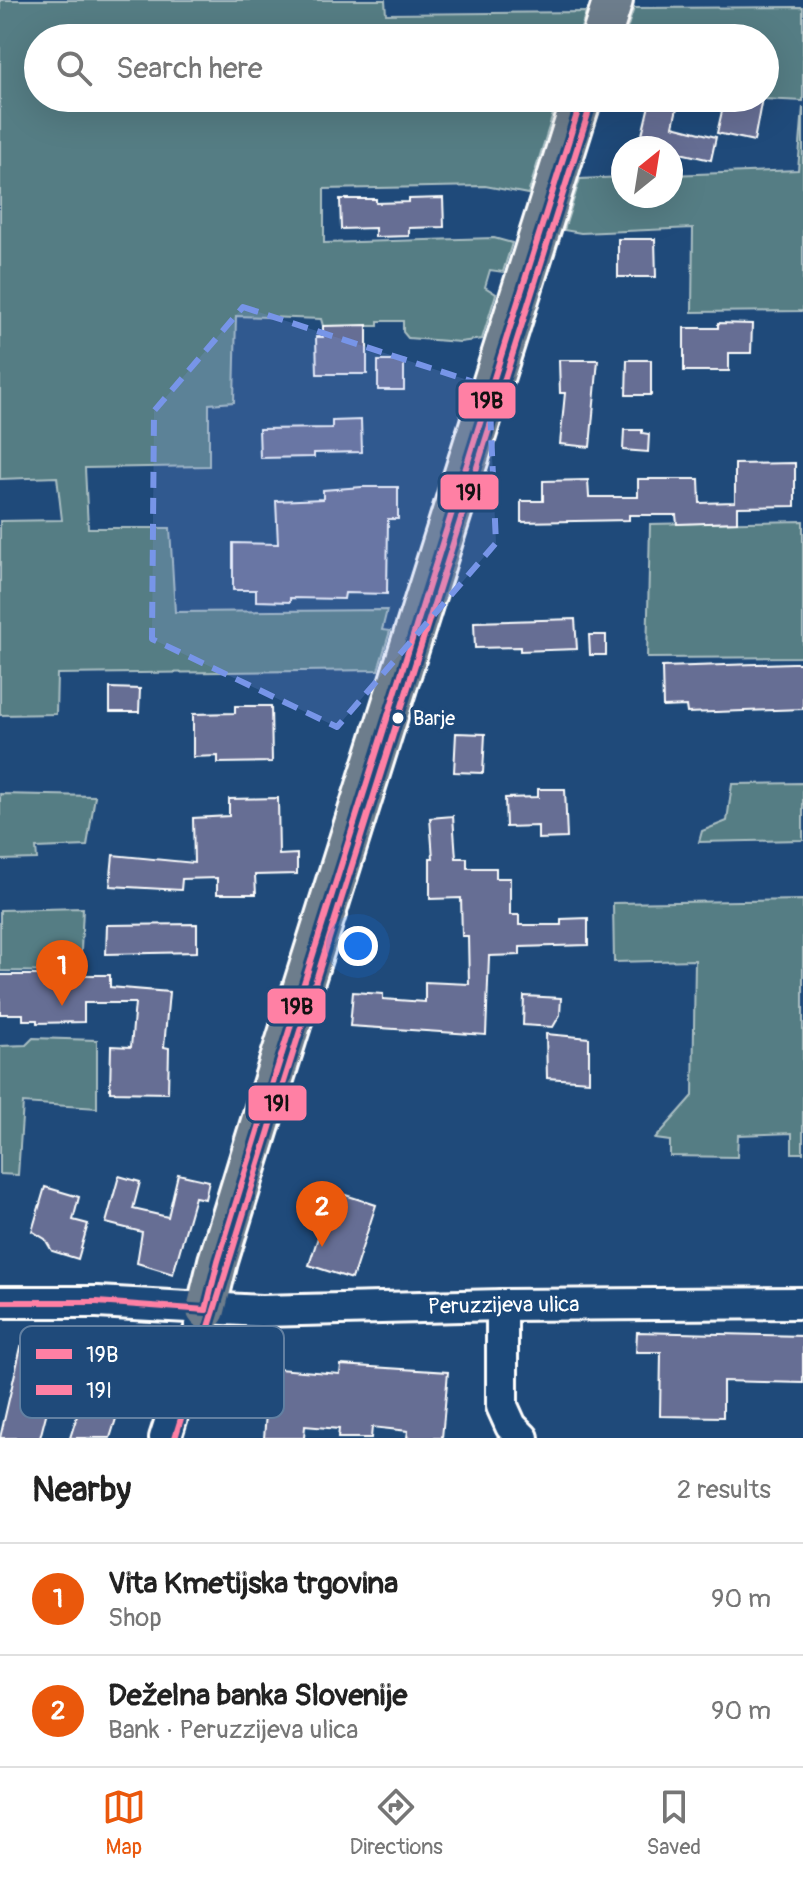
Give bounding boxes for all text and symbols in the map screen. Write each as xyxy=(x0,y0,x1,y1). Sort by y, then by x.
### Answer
search box xyxy=(24,24,779,112)
icon: search xyxy=(52,46,96,90)
text: Search here xyxy=(116,50,263,87)
north arrow xyxy=(611,136,683,208)
line badge: 19B xyxy=(457,381,517,420)
text: 19B xyxy=(471,387,503,415)
line badge: 19I xyxy=(439,473,500,511)
text: 19I xyxy=(456,479,482,507)
place label: Barje xyxy=(413,706,455,731)
marker: Barje xyxy=(390,710,406,726)
your location xyxy=(338,926,378,966)
pin: 1 xyxy=(36,940,88,1006)
line badge: 19B xyxy=(266,987,327,1025)
text: 19B xyxy=(281,993,313,1021)
line badge: 19I xyxy=(247,1084,308,1122)
text: 19I xyxy=(264,1090,290,1118)
pin: 2 xyxy=(296,1181,348,1247)
street label: Peruzzijeva ulica xyxy=(427,1290,580,1321)
legend xyxy=(20,1326,284,1418)
text: 19B xyxy=(86,1341,118,1369)
text: 19I xyxy=(86,1377,112,1405)
text: Nearby xyxy=(32,1469,131,1512)
text: 2 results xyxy=(677,1474,771,1506)
text: Vita Kmetijska trgovina xyxy=(108,1565,398,1602)
text: 1 xyxy=(53,1583,63,1615)
text: 90 m xyxy=(711,1583,771,1615)
text: Shop xyxy=(108,1602,162,1634)
text: Deželna banka Slovenije xyxy=(108,1677,407,1714)
text: 2 xyxy=(51,1695,65,1727)
text: 90 m xyxy=(711,1695,771,1727)
text: Bank · Peruzzijeva ulica xyxy=(108,1714,358,1746)
tab: Map xyxy=(102,1785,146,1861)
tab: Directions xyxy=(350,1785,443,1861)
tab: Saved xyxy=(647,1785,701,1861)

